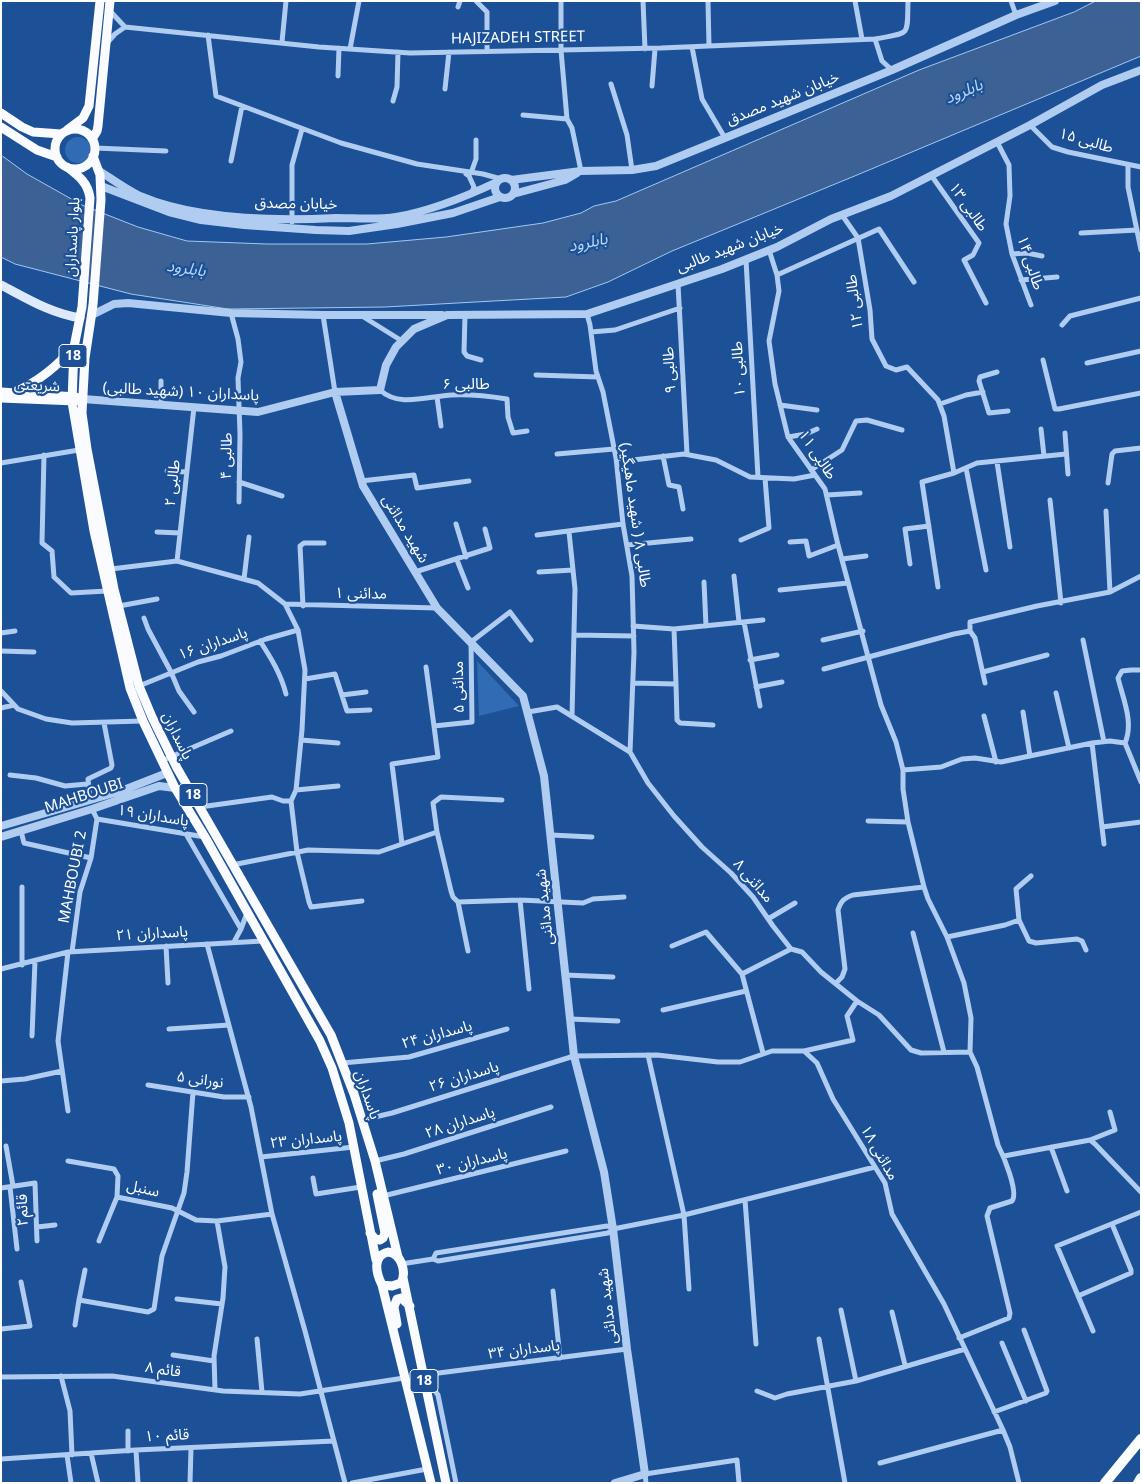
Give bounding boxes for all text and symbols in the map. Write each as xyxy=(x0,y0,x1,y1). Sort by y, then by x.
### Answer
street label: HAJIZADEH STREET xyxy=(451,28,585,48)
street label: خیابان شهید مصدق xyxy=(724,68,842,130)
water label: بابلرود xyxy=(942,76,986,108)
street label: طالبی ۱۵ xyxy=(1057,125,1115,157)
street label: طالبی ۱۳ xyxy=(945,179,991,235)
street label: خیابان مصدق xyxy=(254,194,338,214)
street label: بلوار پاسداران xyxy=(62,197,84,277)
street label: خیابان شهید طالبی xyxy=(674,219,786,277)
water label: بابلرود xyxy=(567,230,609,256)
street label: طالبی ۱۴ xyxy=(1013,234,1047,292)
water label: بابلرود xyxy=(165,257,207,281)
street label: طالبی ۱۲ xyxy=(843,273,867,331)
street label: طالبی ۱۰ xyxy=(729,341,749,397)
road number: 18 xyxy=(59,344,87,368)
street label: طالبی ۹ xyxy=(660,346,680,394)
street label: شریعتی xyxy=(13,376,61,396)
street label: طالبی ۶ xyxy=(442,376,490,394)
street label: پاسداران ۱۰ (شهید طالبی) xyxy=(102,379,260,405)
street label: طالبی ۱۱ xyxy=(794,427,840,483)
street label: طالبی ۴ xyxy=(218,432,236,480)
street label: طالبی ۸ ( شهید ماهیگیر) xyxy=(616,441,654,589)
street label: طالبی ۲ xyxy=(162,459,184,507)
street label: شهید مدائنی xyxy=(378,492,432,566)
street label: مدائنی ۱ xyxy=(335,585,387,603)
street label: پاسداران ۱۶ xyxy=(176,624,250,664)
street label: مدائنی ۵ xyxy=(450,661,468,713)
street label: پاسداران xyxy=(158,709,196,763)
street label: MAHBOUBI xyxy=(42,775,126,817)
road number: 18 xyxy=(179,784,207,806)
street label: پاسداران ۱۹ xyxy=(116,801,190,831)
street label: MAHBOUBI 2 xyxy=(55,829,91,925)
street label: مدائنی ۸ xyxy=(729,855,777,907)
street label: شهید مدائنی xyxy=(532,868,558,946)
street label: پاسداران ۲۱ xyxy=(115,923,189,945)
street label: پاسداران ۲۴ xyxy=(400,1017,474,1053)
street label: پاسداران ۲۶ xyxy=(427,1058,501,1096)
street label: نورانی ۵ xyxy=(175,1068,225,1092)
street label: پاسداران xyxy=(350,1068,384,1122)
street label: پاسداران ۲۸ xyxy=(423,1103,497,1143)
street label: مدائنی ۱۸ xyxy=(856,1122,902,1184)
street label: پاسداران ۲۳ xyxy=(269,1127,343,1153)
street label: پاسداران ۳۰ xyxy=(435,1145,509,1179)
street label: سنبل xyxy=(125,1177,161,1201)
street label: قائم۲ xyxy=(13,1194,33,1226)
street label: شهید مدائنی xyxy=(594,1267,622,1345)
street label: پاسداران ۳۴ xyxy=(487,1337,561,1363)
street label: قائم ۸ xyxy=(144,1359,182,1381)
road number: 18 xyxy=(410,1370,438,1392)
street label: قائم ۱۰ xyxy=(144,1426,190,1446)

